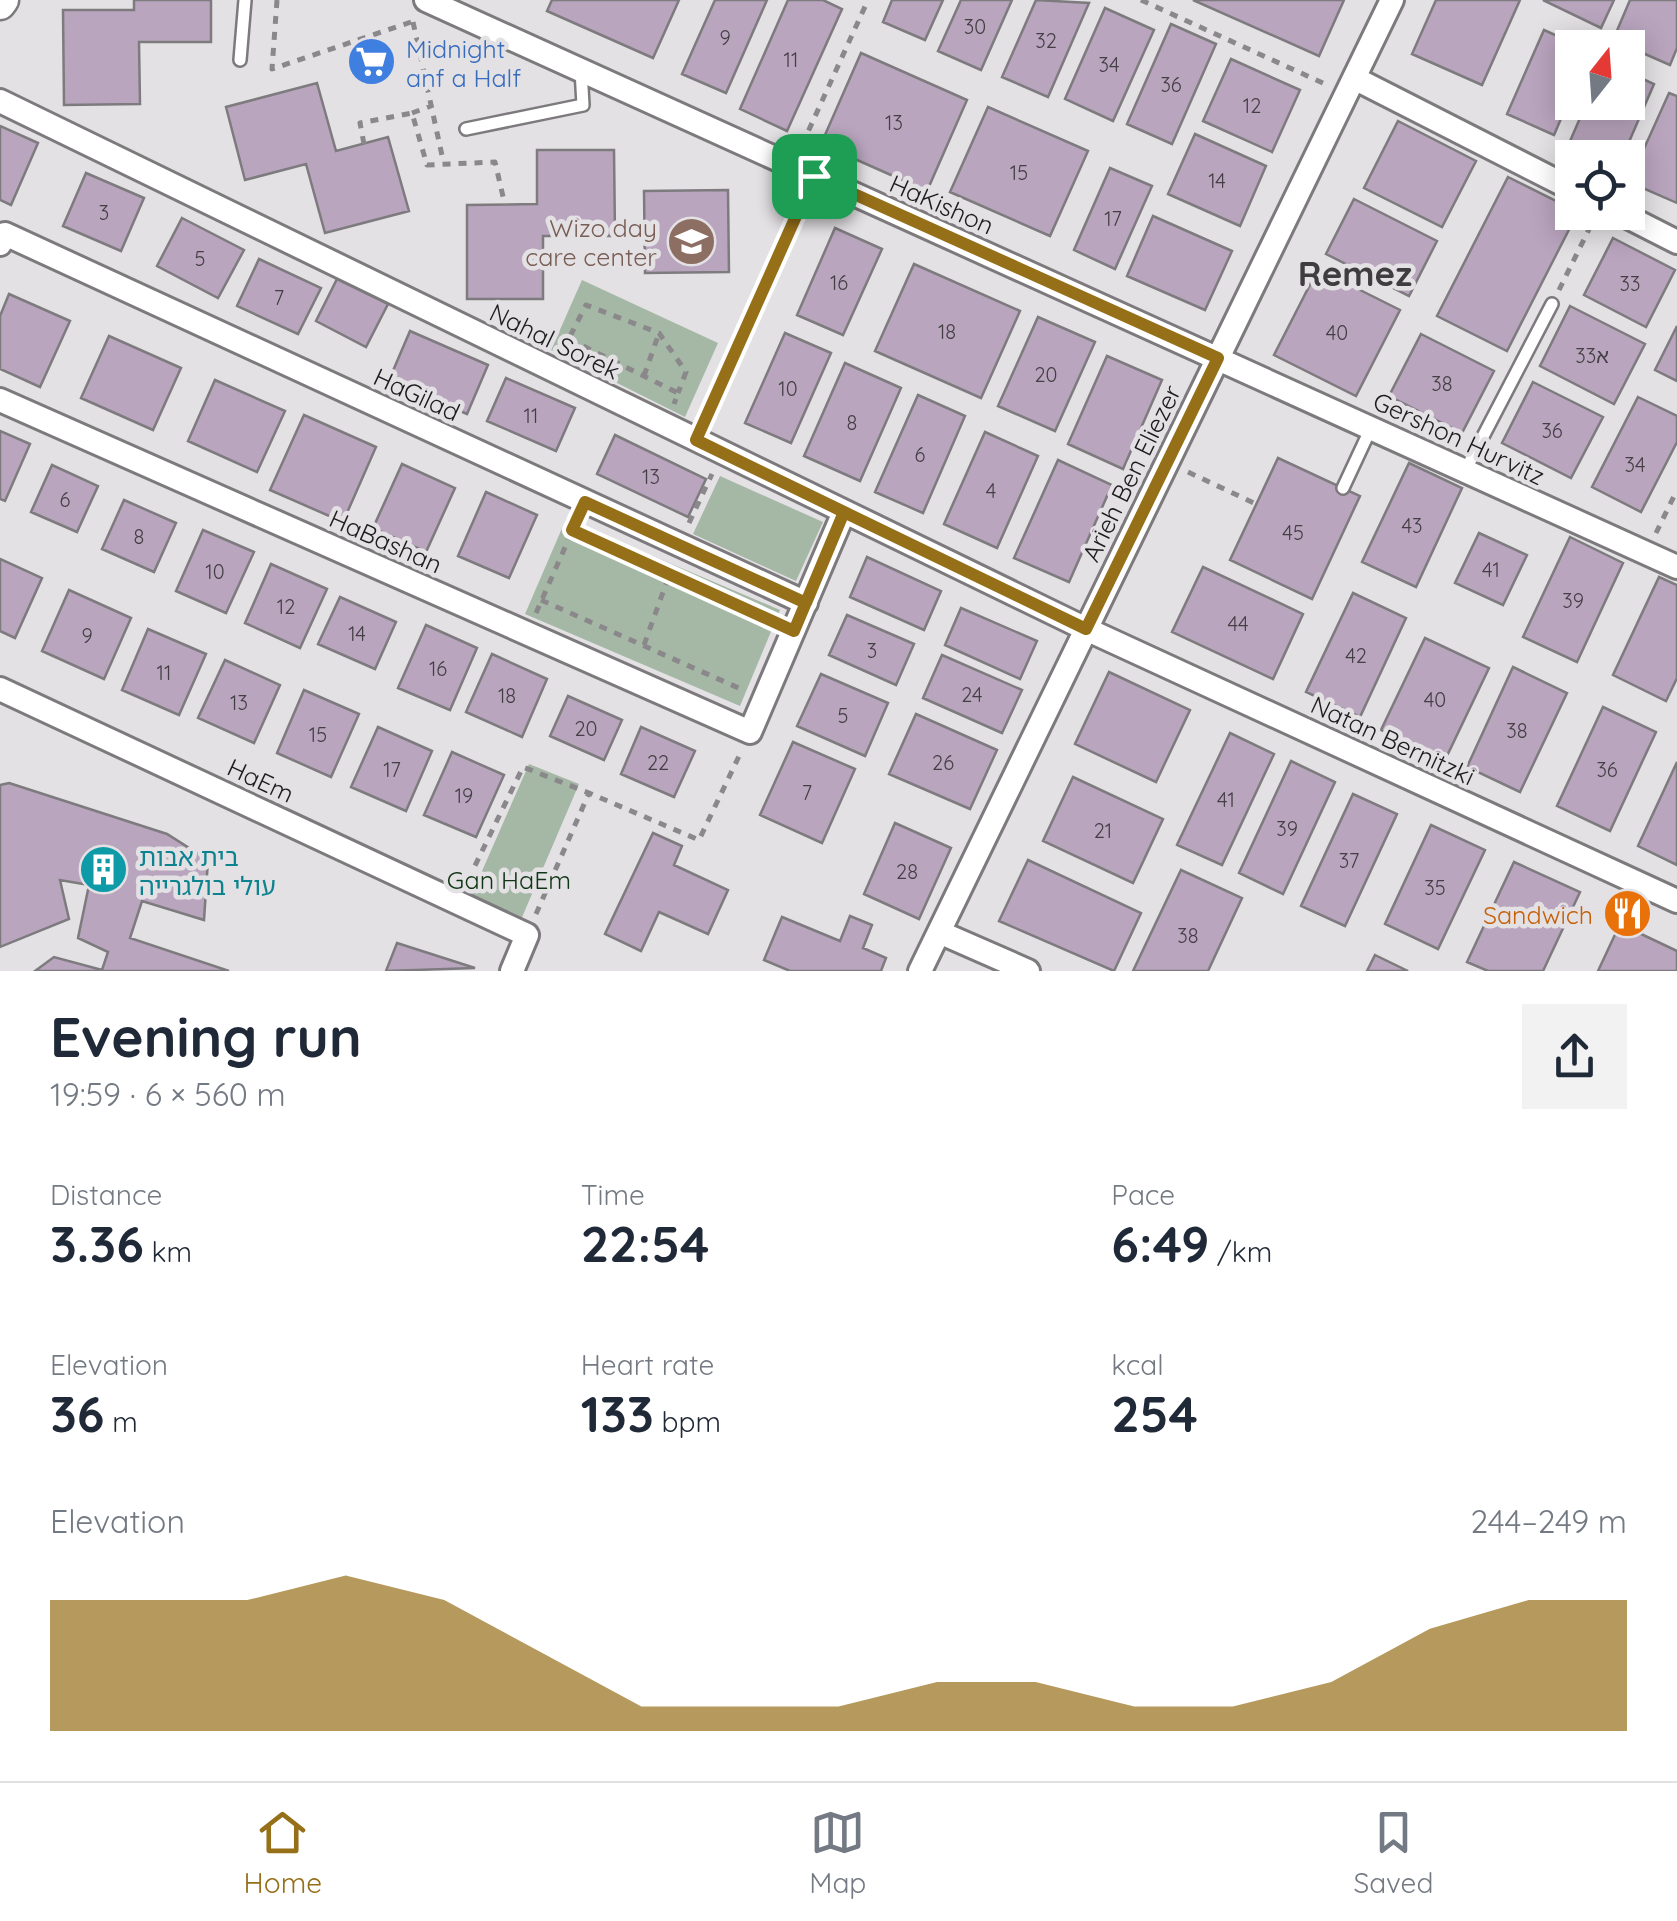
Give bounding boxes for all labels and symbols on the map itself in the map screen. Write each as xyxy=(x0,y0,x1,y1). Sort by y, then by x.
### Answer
house number: 30 xyxy=(964,14,986,39)
house number: 9 xyxy=(719,25,731,50)
house number: 32 xyxy=(1035,28,1057,53)
north arrow xyxy=(1555,30,1645,120)
place label: Midnight anf a Half xyxy=(406,33,521,93)
supermarket icon: Midnight anf a Half xyxy=(345,36,397,88)
house number: 11 xyxy=(784,47,798,72)
house number: 34 xyxy=(1098,52,1120,77)
house number: 36 xyxy=(1160,72,1182,97)
house number: 12 xyxy=(1243,93,1261,118)
house number: 13 xyxy=(885,110,903,135)
pin xyxy=(772,134,857,219)
house number: 15 xyxy=(1010,160,1028,185)
street label: HaKishon xyxy=(885,167,999,241)
house number: 14 xyxy=(1208,168,1226,193)
house number: 3 xyxy=(99,200,109,225)
house number: 17 xyxy=(1104,206,1122,231)
place label: Wizo day care center xyxy=(525,212,657,272)
school or university icon: Wizo day care center xyxy=(666,215,718,267)
house number: 5 xyxy=(195,246,205,271)
district label: Remez xyxy=(1298,251,1412,295)
house number: 16 xyxy=(830,270,848,295)
house number: 33 xyxy=(1620,271,1640,296)
house number: 7 xyxy=(274,285,284,310)
street label: Nahal Sorek xyxy=(485,296,625,386)
house number: 18 xyxy=(938,319,956,344)
house number: 40 xyxy=(1326,320,1348,345)
house number: 33א xyxy=(1575,343,1609,368)
street label: HaGilad xyxy=(369,361,465,427)
house number: 20 xyxy=(1035,362,1057,387)
house number: 38 xyxy=(1431,371,1453,396)
house number: 10 xyxy=(778,376,798,401)
street label: Arieh Ben Eliezer xyxy=(1075,379,1187,566)
street label: Gershon Hurvitz xyxy=(1368,385,1550,491)
house number: 11 xyxy=(524,403,538,428)
house number: 8 xyxy=(847,410,857,435)
house number: 36 xyxy=(1541,418,1563,443)
house number: 6 xyxy=(915,442,926,467)
house number: 34 xyxy=(1624,452,1646,477)
house number: 13 xyxy=(642,464,660,489)
house number: 4 xyxy=(986,478,996,503)
house number: 6 xyxy=(60,487,71,512)
street label: HaBashan xyxy=(325,502,447,580)
house number: 43 xyxy=(1401,513,1423,538)
house number: 45 xyxy=(1282,520,1304,545)
house number: 8 xyxy=(134,524,144,549)
house number: 41 xyxy=(1482,557,1500,582)
house number: 10 xyxy=(205,559,225,584)
house number: 39 xyxy=(1562,588,1584,613)
house number: 12 xyxy=(277,594,295,619)
house number: 44 xyxy=(1227,611,1249,636)
house number: 14 xyxy=(348,621,366,646)
house number: 9 xyxy=(81,623,93,648)
house number: 3 xyxy=(867,638,877,663)
house number: 42 xyxy=(1345,643,1367,668)
house number: 16 xyxy=(429,656,447,681)
house number: 11 xyxy=(157,660,171,685)
house number: 24 xyxy=(961,682,983,707)
house number: 18 xyxy=(498,683,516,708)
house number: 40 xyxy=(1424,687,1446,712)
street label: Natan Bernitzki xyxy=(1306,689,1480,791)
house number: 13 xyxy=(230,690,248,715)
house number: 5 xyxy=(838,703,848,728)
house number: 20 xyxy=(575,716,597,741)
house number: 38 xyxy=(1506,718,1528,743)
house number: 15 xyxy=(309,722,327,747)
house number: 22 xyxy=(647,750,669,775)
house number: 26 xyxy=(932,750,954,775)
street label: HaEm xyxy=(223,751,299,809)
house number: 17 xyxy=(383,757,401,782)
house number: 36 xyxy=(1596,757,1618,782)
house number: 7 xyxy=(802,780,812,805)
house number: 19 xyxy=(455,783,473,808)
house number: 41 xyxy=(1217,787,1235,812)
house number: 39 xyxy=(1276,816,1298,841)
house number: 21 xyxy=(1094,818,1112,843)
place label: בית אבות עולי בולגרייה xyxy=(139,841,276,901)
building icon: בית אבות עולי בולגרייה xyxy=(78,844,130,896)
house number: 37 xyxy=(1339,848,1359,873)
house number: 28 xyxy=(896,859,918,884)
park label: Gan HaEm xyxy=(447,864,571,895)
house number: 35 xyxy=(1424,875,1446,900)
restaurant icon: Sandwich xyxy=(1602,888,1654,940)
place label: Sandwich xyxy=(1483,899,1593,930)
house number: 38 xyxy=(1177,923,1199,948)

